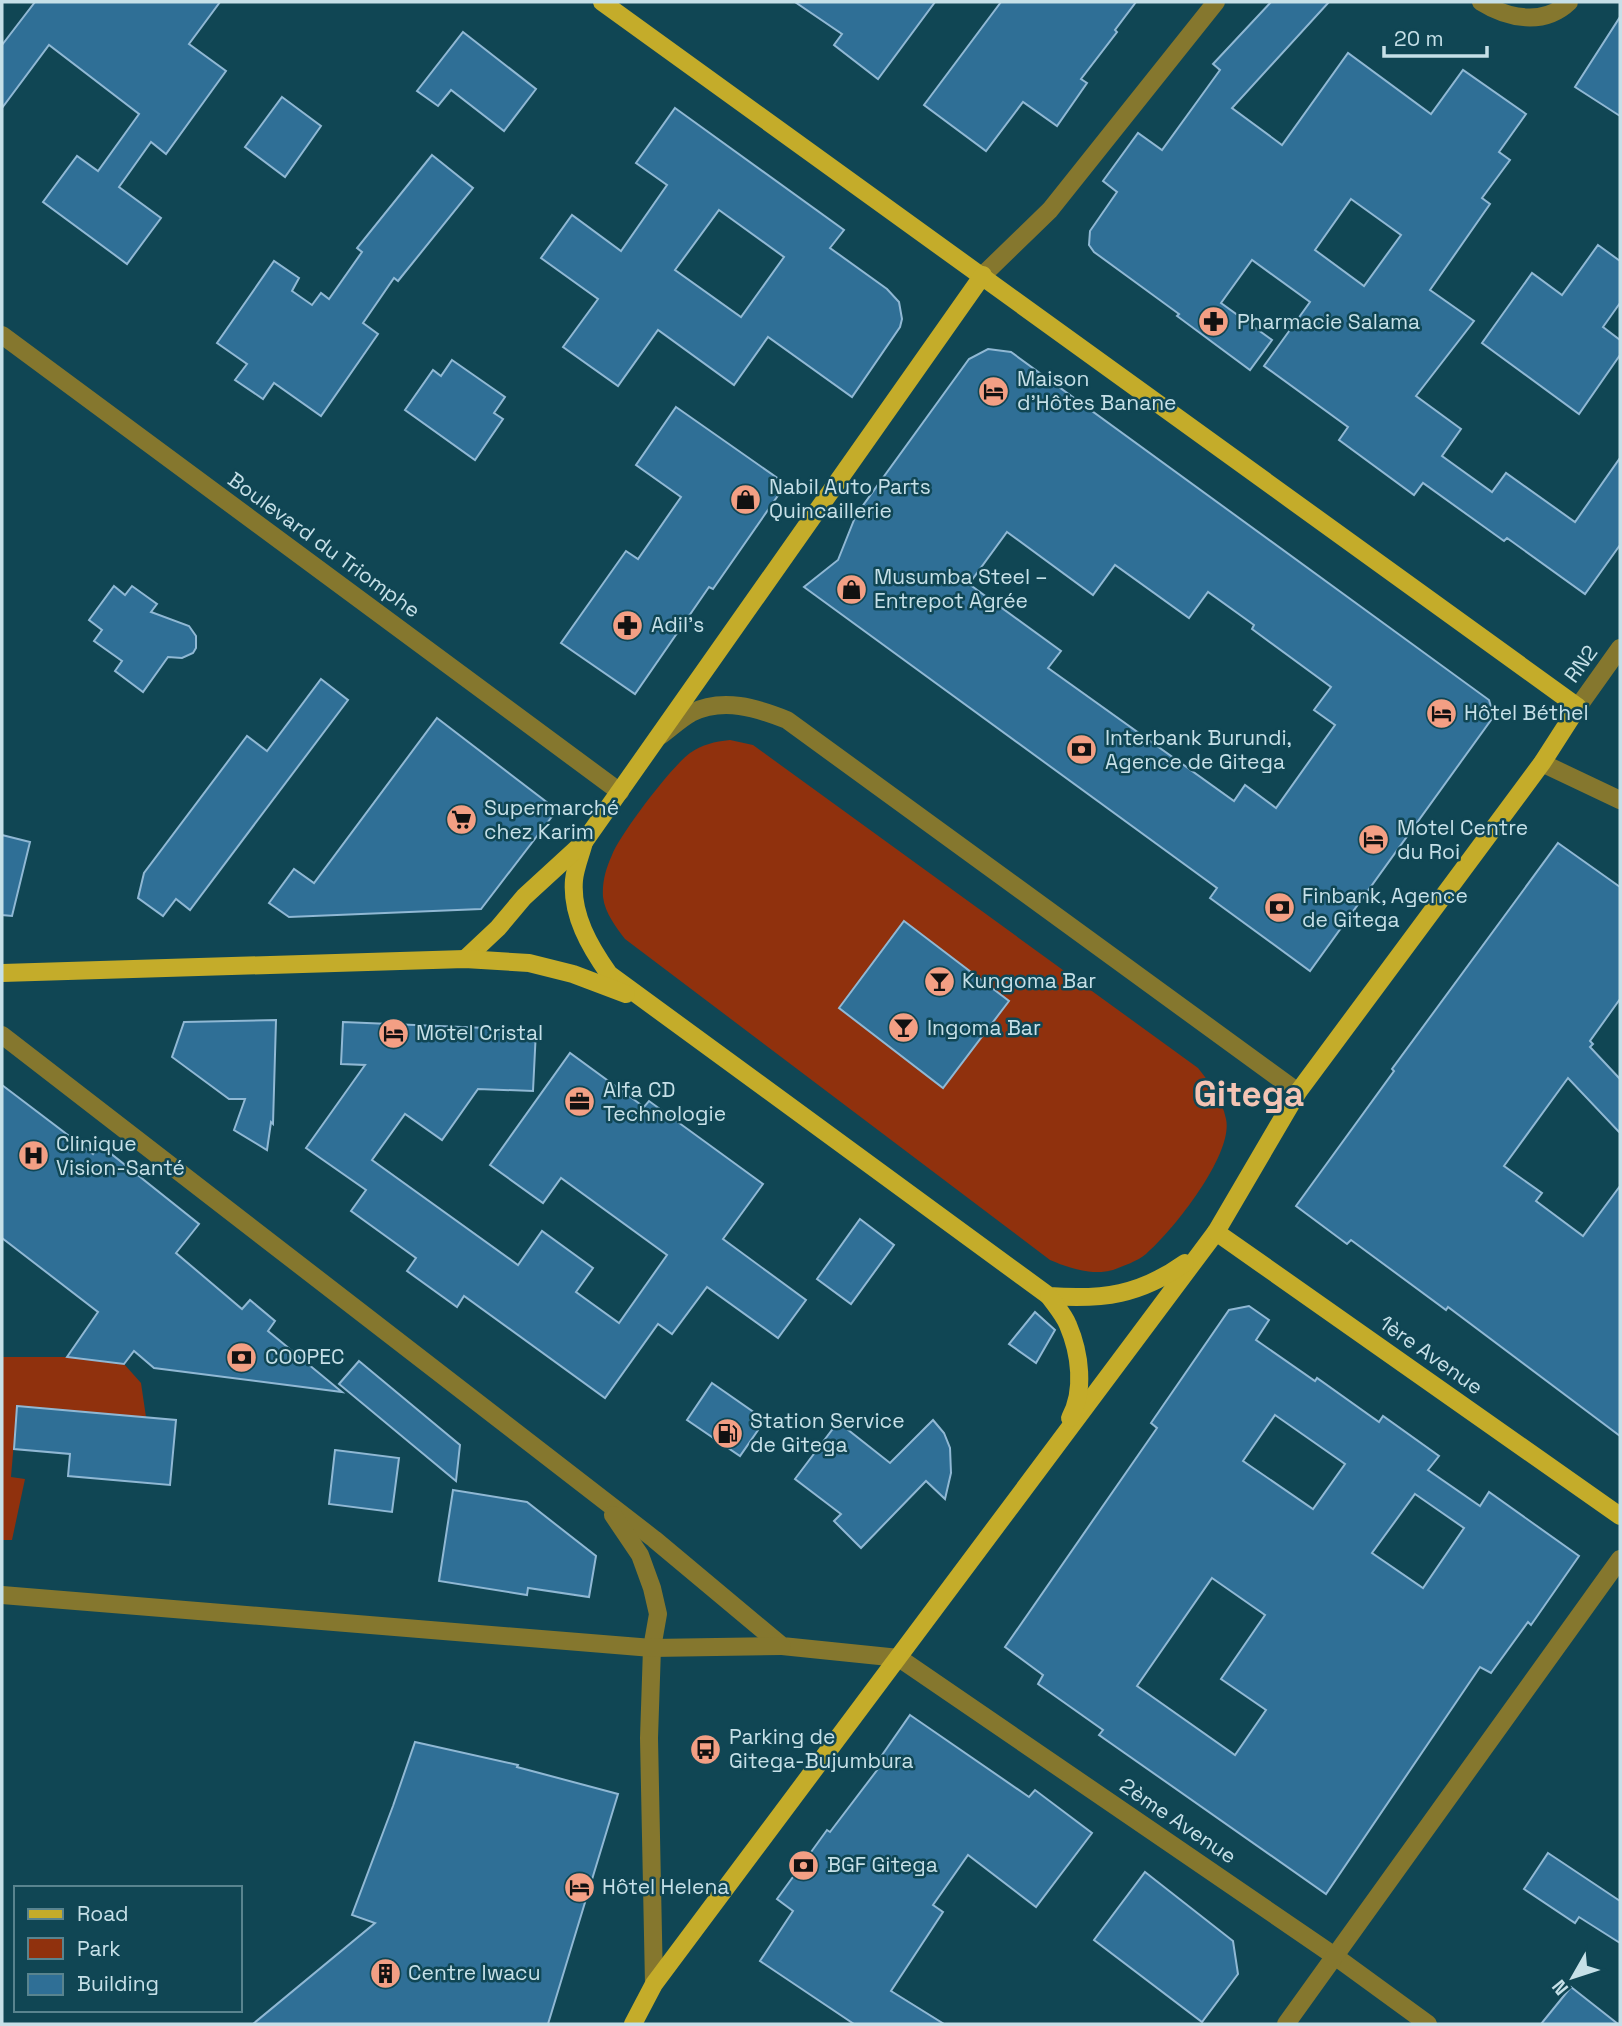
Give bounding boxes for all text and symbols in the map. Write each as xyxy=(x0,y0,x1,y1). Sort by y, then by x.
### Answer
scale bar xyxy=(1384,14,1487,58)
text: 20 m xyxy=(1394,25,1444,52)
pharmacy icon: Pharmacie Salama xyxy=(1197,305,1231,339)
place label: Pharmacie Salama xyxy=(1237,308,1420,335)
place label: Maison d’Hôtes Banane xyxy=(1017,365,1177,416)
hotel icon: Maison d’Hôtes Banane xyxy=(977,374,1011,408)
street label: Boulevard du Triomphe xyxy=(223,466,426,623)
place label: Nabil Auto Parts Quincaillerie xyxy=(769,473,931,524)
shop icon: Nabil Auto Parts Quincaillerie xyxy=(729,482,763,516)
place label: Musumba Steel – Entrepot Agrée xyxy=(874,563,1048,614)
shop icon: Musumba Steel – Entrepot Agrée xyxy=(834,572,868,606)
pharmacy icon: Adil’s xyxy=(611,608,645,642)
place label: Adil’s xyxy=(651,611,704,638)
street label: RN2 xyxy=(1558,640,1603,688)
hotel icon: Hôtel Béthel xyxy=(1424,696,1458,730)
place label: Hôtel Béthel xyxy=(1464,699,1589,726)
place label: Interbank Burundi, Agence de Gitega xyxy=(1105,724,1292,775)
bank icon: Interbank Burundi, Agence de Gitega xyxy=(1065,733,1099,767)
place label: Supermarché chez Karim xyxy=(484,794,619,845)
supermarket icon: Supermarché chez Karim xyxy=(444,803,478,837)
place label: Motel Centre du Roi xyxy=(1397,814,1528,865)
hotel icon: Motel Centre du Roi xyxy=(1357,823,1391,857)
place label: Finbank, Agence de Gitega xyxy=(1302,882,1468,933)
bank icon: Finbank, Agence de Gitega xyxy=(1262,891,1296,925)
bar icon: Kungoma Bar xyxy=(922,964,956,998)
place label: Kungoma Bar xyxy=(962,967,1096,994)
bar icon: Ingoma Bar xyxy=(887,1011,921,1045)
place label: Ingoma Bar xyxy=(927,1014,1041,1041)
hotel icon: Motel Cristal xyxy=(376,1016,410,1050)
place label: Motel Cristal xyxy=(416,1019,543,1046)
district label: Gitega xyxy=(1194,1072,1304,1116)
place label: Alfa CD Technologie xyxy=(603,1076,726,1127)
office icon: Alfa CD Technologie xyxy=(563,1085,597,1119)
place label: Clinique Vision-Santé xyxy=(56,1130,185,1181)
hospital icon: Clinique Vision-Santé xyxy=(16,1139,50,1173)
street label: 1ère Avenue xyxy=(1374,1309,1488,1400)
bank icon: COOPEC xyxy=(225,1340,259,1374)
place label: COOPEC xyxy=(265,1343,345,1370)
place label: Station Service de Gitega xyxy=(750,1407,905,1458)
fuel station icon: Station Service de Gitega xyxy=(710,1416,744,1450)
place label: Parking de Gitega-Bujumbura xyxy=(729,1723,914,1774)
bus stop icon: Parking de Gitega-Bujumbura xyxy=(689,1732,723,1766)
street label: 2ème Avenue xyxy=(1115,1772,1242,1869)
bank icon: BGF Gitega xyxy=(787,1848,821,1882)
place label: BGF Gitega xyxy=(827,1851,938,1878)
hotel icon: Hôtel Helena xyxy=(562,1870,596,1904)
place label: Hôtel Helena xyxy=(602,1873,729,1900)
legend xyxy=(14,1886,242,2012)
text: Road xyxy=(77,1900,129,1927)
text: Park xyxy=(77,1935,121,1962)
north arrow xyxy=(1538,1942,1608,2012)
building icon: Centre Iwacu xyxy=(368,1956,402,1990)
place label: Centre Iwacu xyxy=(408,1959,541,1986)
text: Building xyxy=(77,1970,159,1997)
text: N xyxy=(1546,1975,1574,2000)

